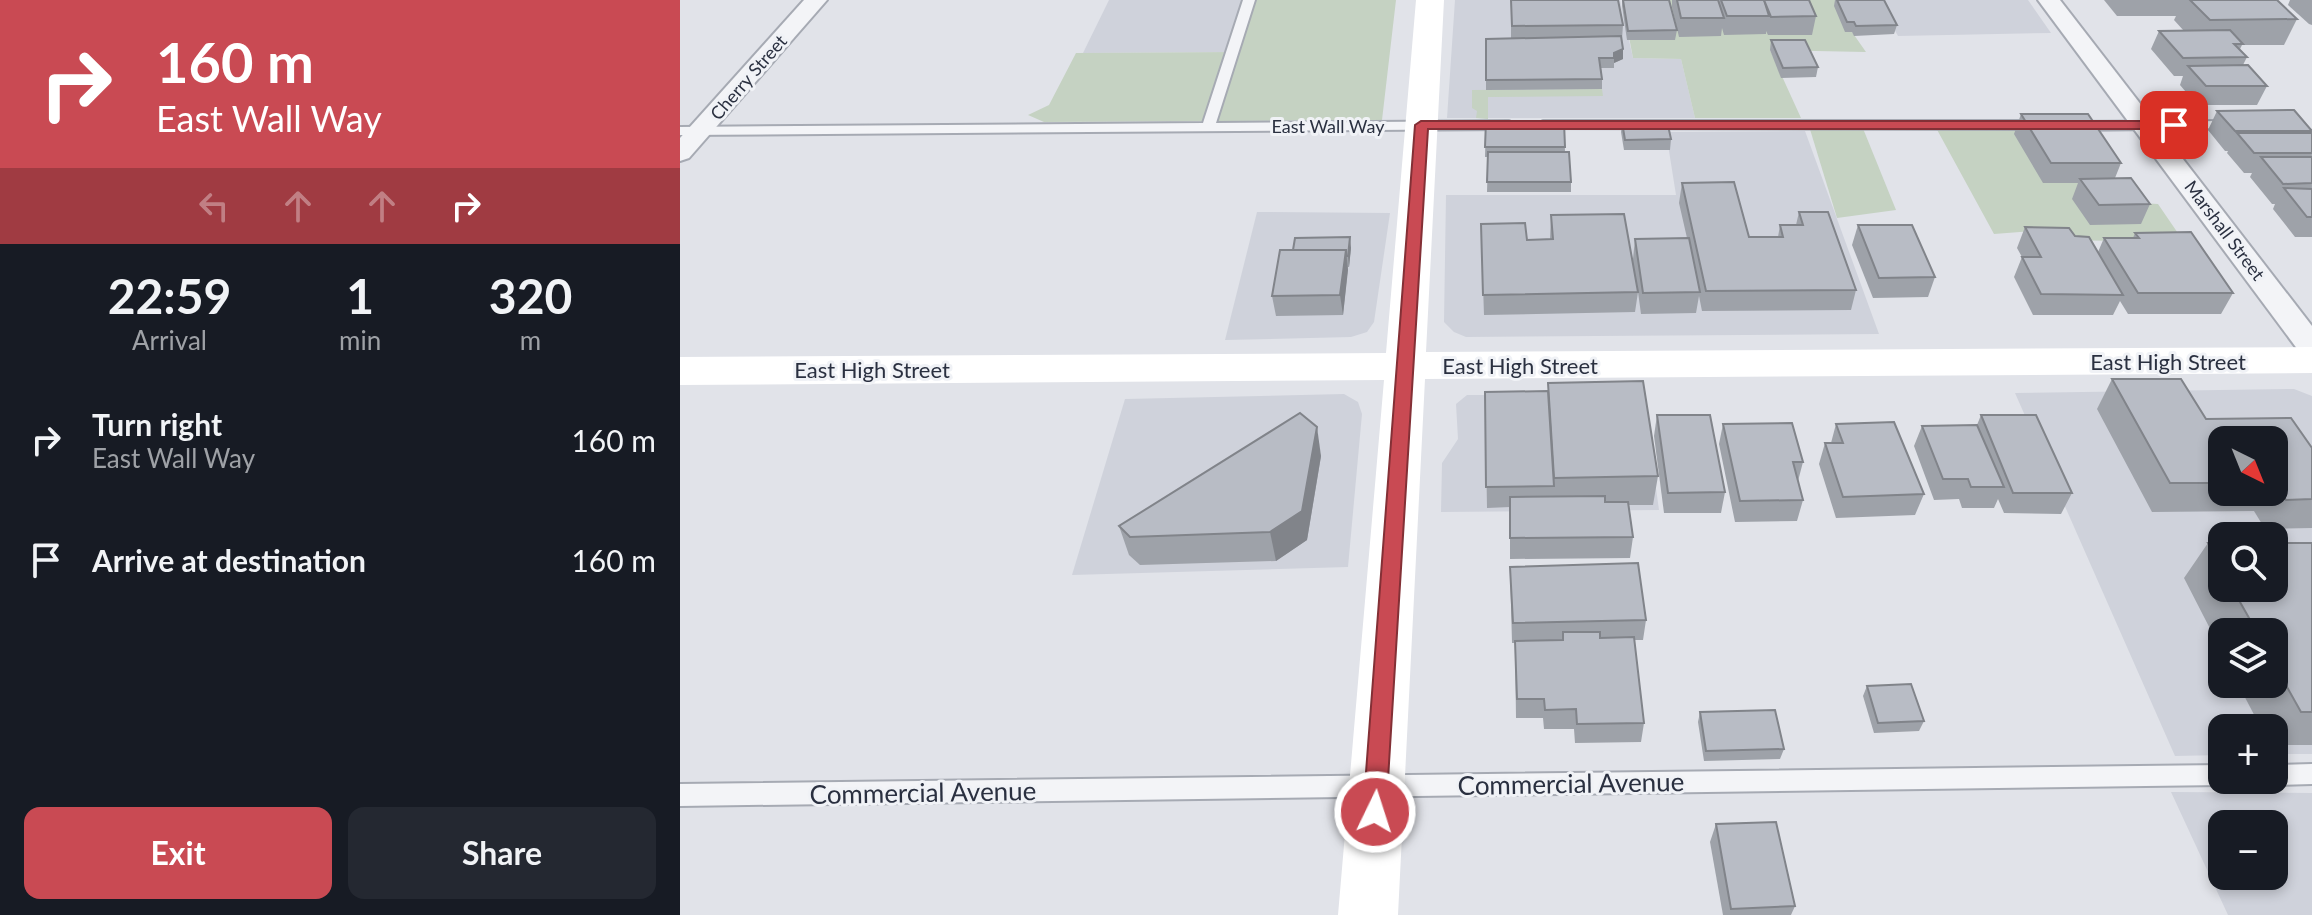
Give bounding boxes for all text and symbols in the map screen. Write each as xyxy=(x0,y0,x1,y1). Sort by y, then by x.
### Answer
text: 160 m xyxy=(156,28,314,95)
street label: Cherry Street xyxy=(705,30,791,124)
icon: right xyxy=(24,32,128,136)
pin xyxy=(2140,91,2208,159)
text: East Wall Way xyxy=(156,96,382,140)
icon: arrive xyxy=(2152,103,2196,147)
street label: East Wall Way xyxy=(1272,115,1385,137)
street label: Marshall Street xyxy=(2180,176,2270,285)
icon: left xyxy=(192,184,236,228)
icon: ahead xyxy=(276,184,320,228)
icon: ahead xyxy=(360,184,404,228)
icon: right xyxy=(444,184,488,228)
text: 22:59 xyxy=(108,267,231,324)
text: 1 xyxy=(346,267,374,324)
text: 320 xyxy=(489,267,572,324)
text: Arrival xyxy=(132,324,207,356)
text: min xyxy=(339,324,381,356)
text: m xyxy=(520,324,541,356)
street label: East High Street xyxy=(2090,348,2246,375)
street label: East High Street xyxy=(1442,352,1598,379)
street label: East High Street xyxy=(794,356,950,383)
text: Turn right xyxy=(92,406,222,442)
icon: right xyxy=(24,418,68,462)
text: 160 m xyxy=(571,422,656,458)
north arrow xyxy=(2208,426,2288,506)
map controls xyxy=(2208,426,2288,890)
text: East Wall Way xyxy=(92,442,255,474)
button: search xyxy=(2208,522,2288,602)
icon: arrive xyxy=(24,538,68,582)
text: Arrive at destination xyxy=(92,542,366,578)
text: 160 m xyxy=(571,542,656,578)
button: layers xyxy=(2208,618,2288,698)
button: + xyxy=(2208,714,2288,794)
street label: Commercial Avenue xyxy=(1457,765,1685,801)
position arrow xyxy=(1333,770,1417,854)
street label: Commercial Avenue xyxy=(809,774,1037,810)
button: Exit xyxy=(24,807,332,899)
button: Share xyxy=(348,807,656,899)
button: − xyxy=(2208,810,2288,890)

